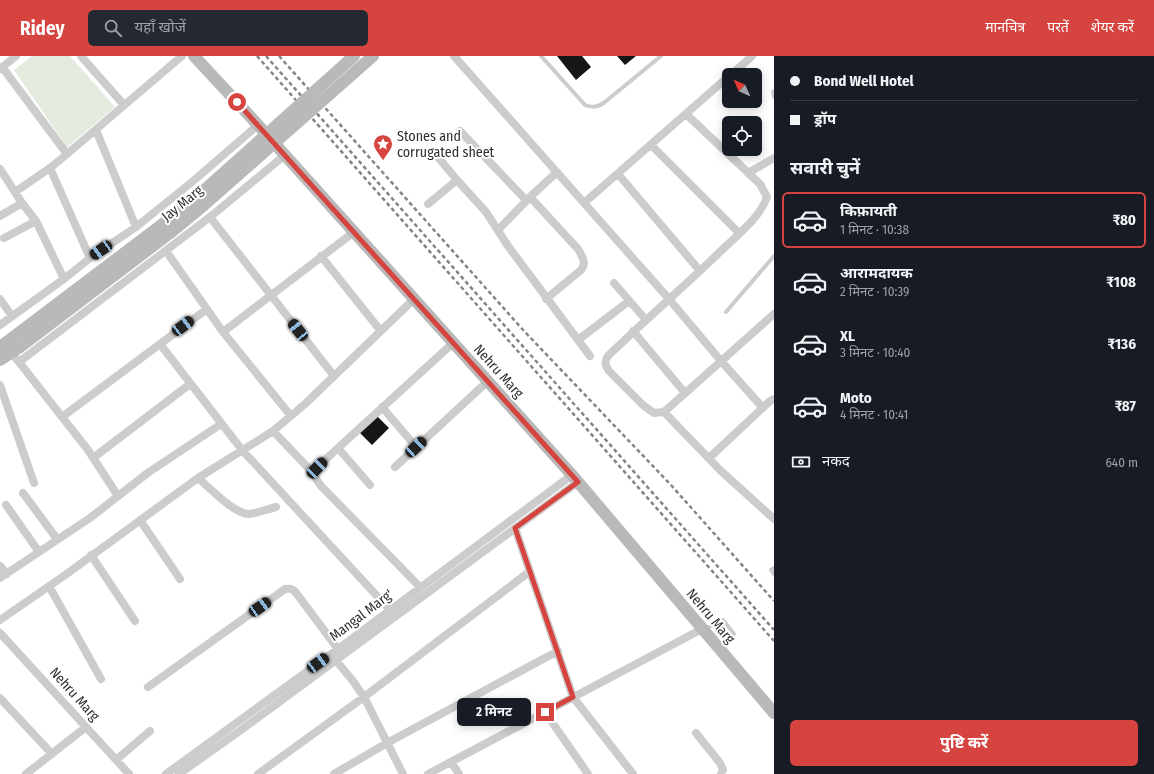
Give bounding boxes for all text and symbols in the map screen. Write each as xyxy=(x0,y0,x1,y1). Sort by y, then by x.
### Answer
search box xyxy=(88,10,368,46)
text: Ridey xyxy=(20,17,64,40)
icon: search xyxy=(102,17,124,39)
text: यहाँ खोजें xyxy=(134,18,186,36)
text: मानचित्र xyxy=(985,19,1025,36)
text: परतें xyxy=(1047,19,1069,36)
text: शेयर करें xyxy=(1091,19,1134,36)
north arrow xyxy=(722,68,762,108)
map controls xyxy=(722,68,762,156)
text: Bond Well Hotel xyxy=(814,72,914,90)
route start xyxy=(228,93,246,111)
text: ड्रॉप xyxy=(814,110,836,128)
button: locate xyxy=(722,116,762,156)
place label: Stones and corrugated sheet xyxy=(397,128,495,161)
place icon: Stones and corrugated sheet xyxy=(372,133,394,161)
text: सवारी चुनें xyxy=(790,157,860,179)
street label: Jay Marg xyxy=(158,181,207,225)
icon: car xyxy=(792,202,828,238)
text: किफ़ायती xyxy=(840,202,897,220)
text: ₹80 xyxy=(1113,211,1136,229)
text: 1 मिनट · 10:38 xyxy=(840,222,909,237)
car xyxy=(88,238,114,262)
icon: car xyxy=(792,264,828,300)
text: आरामदायक xyxy=(840,264,913,282)
text: ₹108 xyxy=(1106,273,1136,291)
text: 2 मिनट · 10:39 xyxy=(840,284,909,299)
car xyxy=(170,314,196,338)
car xyxy=(286,317,310,343)
icon: car xyxy=(792,326,828,362)
text: XL xyxy=(840,327,855,345)
text: ₹136 xyxy=(1107,335,1136,353)
street label: Nehru Marg xyxy=(470,341,527,402)
text: 3 मिनट · 10:40 xyxy=(840,345,910,360)
icon: car xyxy=(792,388,828,424)
text: Moto xyxy=(840,389,872,407)
text: ₹87 xyxy=(1115,397,1136,415)
text: 4 मिनट · 10:41 xyxy=(840,407,908,422)
car xyxy=(403,434,429,460)
icon: cash xyxy=(790,451,812,473)
text: नकद xyxy=(822,452,850,470)
car xyxy=(304,455,330,481)
text: 640 m xyxy=(1105,455,1138,470)
street label: Nehru Marg xyxy=(683,585,739,648)
street label: Mangal Marg' xyxy=(326,586,397,645)
car xyxy=(247,595,273,619)
car xyxy=(305,651,331,675)
street label: Nehru Marg xyxy=(46,664,103,725)
callout: 2 मिनट xyxy=(457,698,531,726)
route end xyxy=(536,703,554,721)
text: 2 मिनट xyxy=(476,704,512,719)
button: पुष्टि करें xyxy=(790,720,1138,766)

